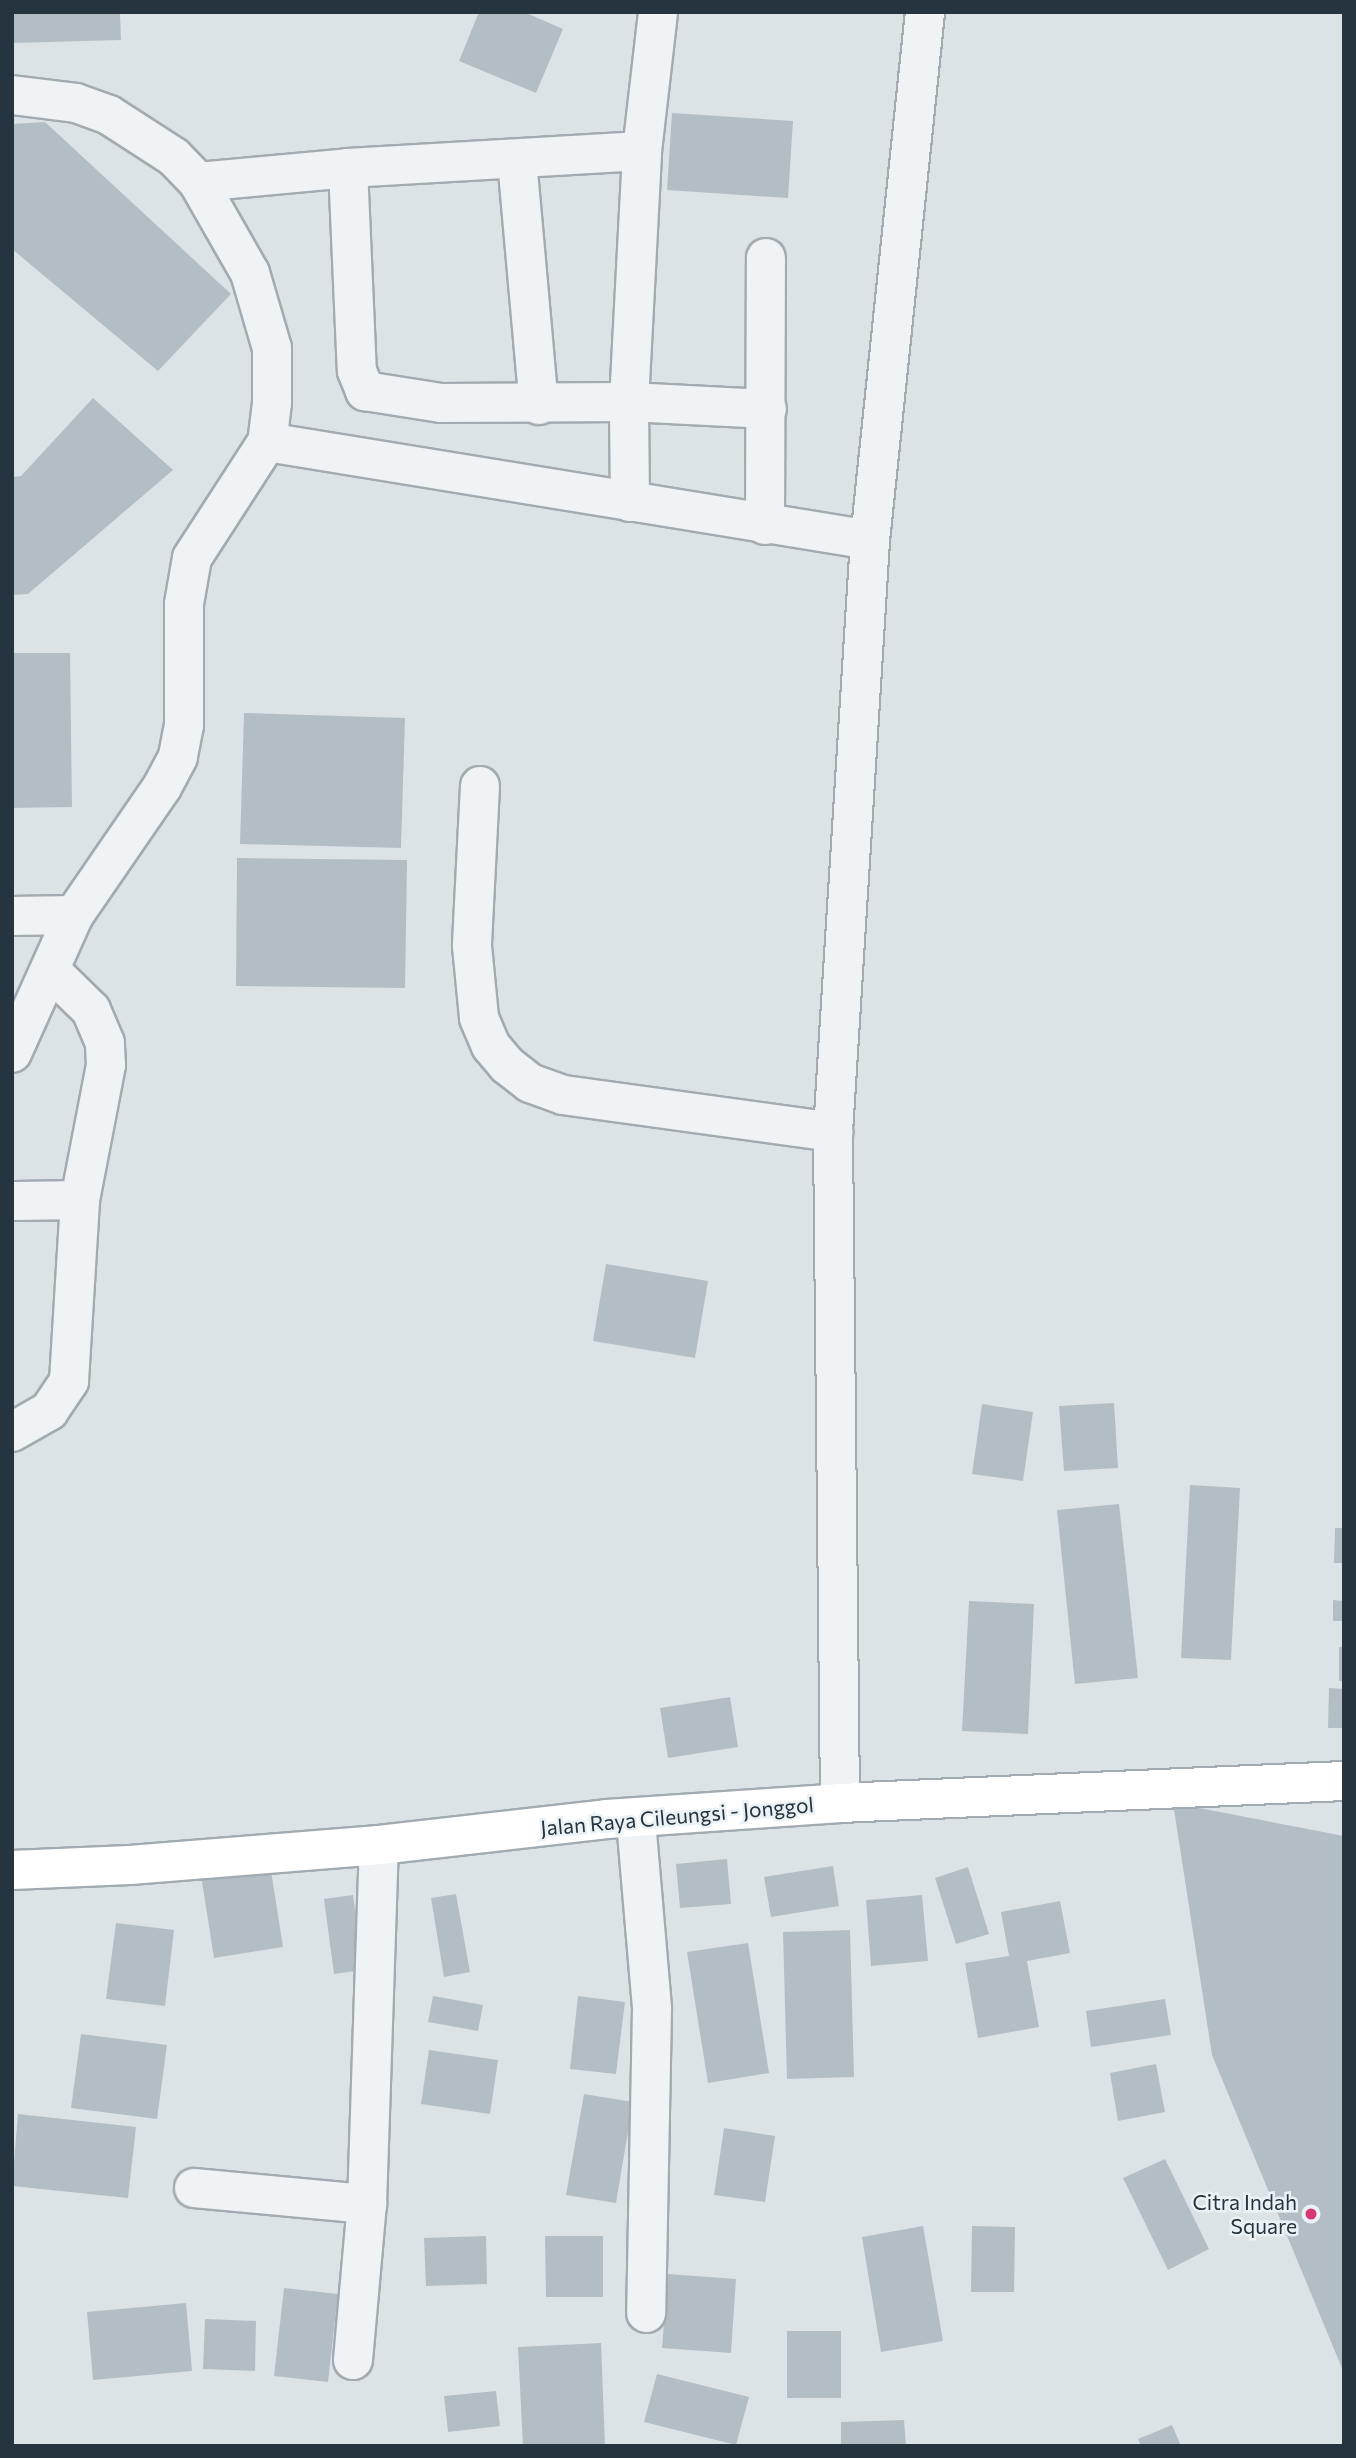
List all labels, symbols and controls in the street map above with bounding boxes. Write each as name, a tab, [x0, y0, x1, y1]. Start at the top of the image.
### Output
street label: Jalan Raya Cileungsi - Jonggol	[539, 1791, 815, 1841]
place label: Citra Indah Square	[1192, 2189, 1297, 2239]
marker: Citra Indah Square	[1303, 2206, 1319, 2222]

